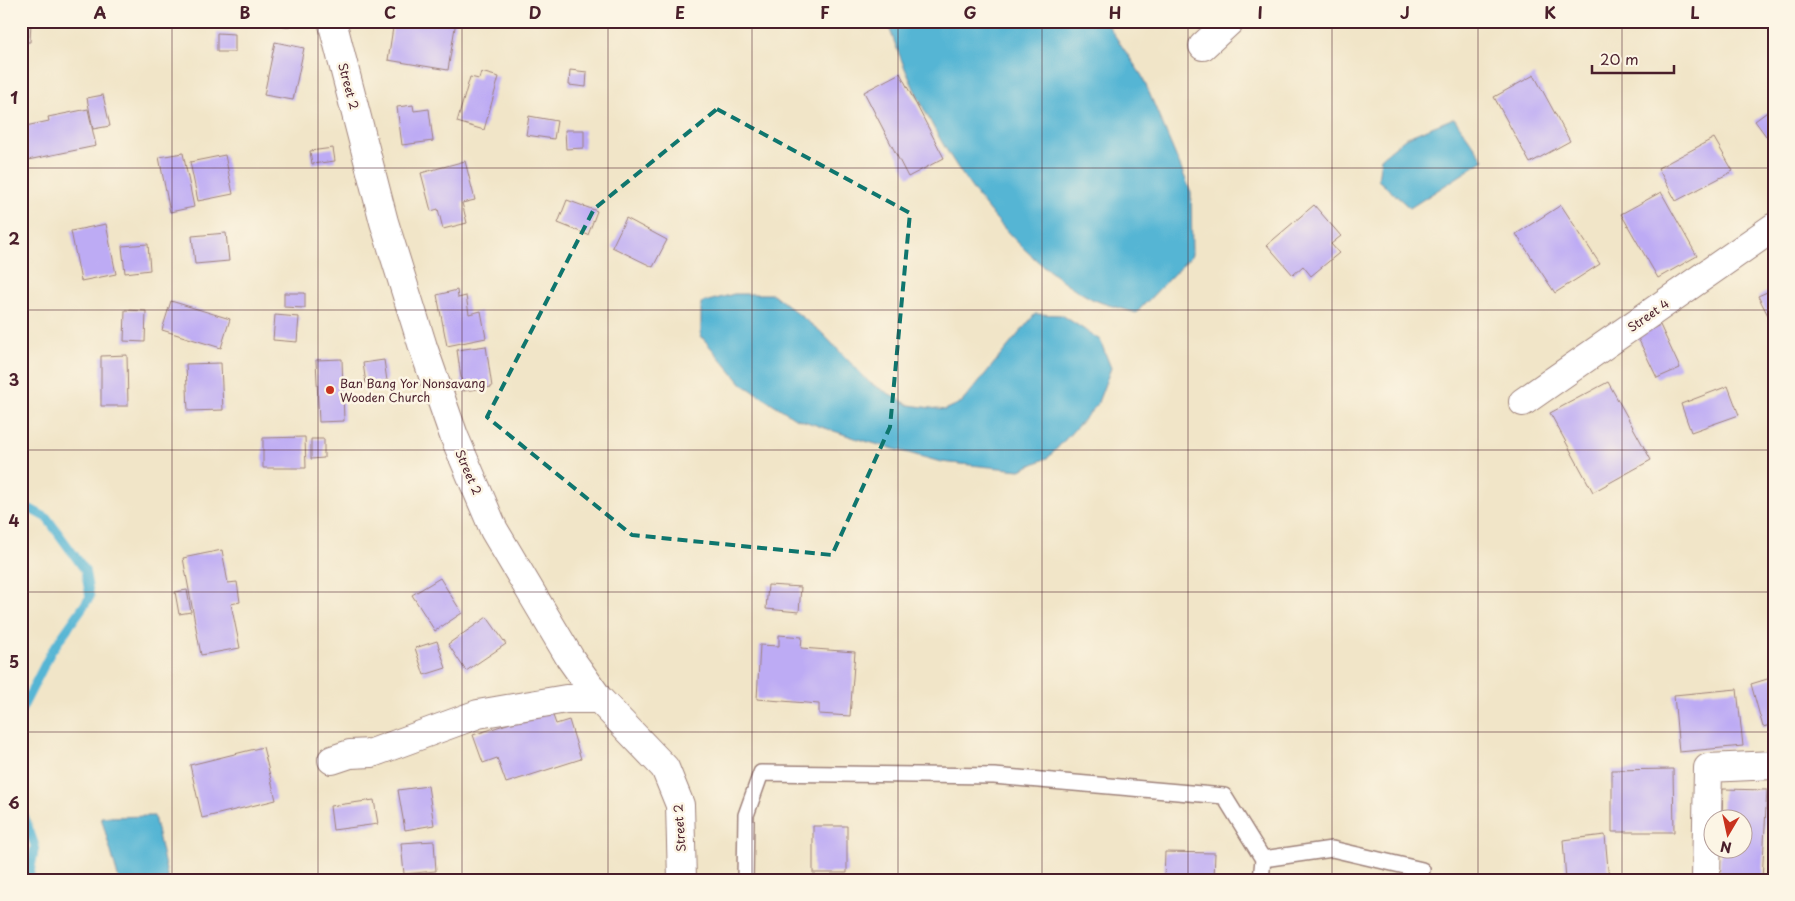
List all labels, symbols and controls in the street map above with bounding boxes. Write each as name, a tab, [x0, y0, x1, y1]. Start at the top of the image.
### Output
text: A	[94, 0, 107, 24]
text: B	[240, 0, 251, 24]
text: C	[384, 0, 396, 24]
text: D	[529, 0, 541, 24]
text: E	[675, 0, 685, 24]
text: F	[820, 0, 830, 24]
text: G	[963, 0, 977, 24]
text: H	[1109, 0, 1121, 24]
text: I	[1257, 0, 1263, 24]
text: J	[1400, 0, 1410, 24]
text: K	[1544, 0, 1556, 24]
text: L	[1690, 0, 1700, 24]
scale bar	[1592, 42, 1675, 74]
text: 20 m	[1600, 47, 1639, 70]
street label: Street 2	[334, 61, 364, 111]
text: 1	[10, 85, 18, 109]
text: 2	[8, 226, 20, 250]
street label: Street 4	[1624, 294, 1672, 336]
text: 3	[9, 367, 19, 391]
place label: Ban Bang Yor Nonsavang Wooden Church	[340, 374, 485, 406]
marker: Ban Bang Yor Nonsavang Wooden Church	[324, 384, 336, 396]
street label: Street 2	[451, 447, 487, 497]
text: 4	[9, 508, 20, 532]
text: 5	[9, 649, 19, 673]
text: 6	[8, 790, 20, 814]
street label: Street 2	[668, 804, 690, 852]
north arrow	[1702, 808, 1752, 858]
text: N	[1719, 836, 1733, 859]

